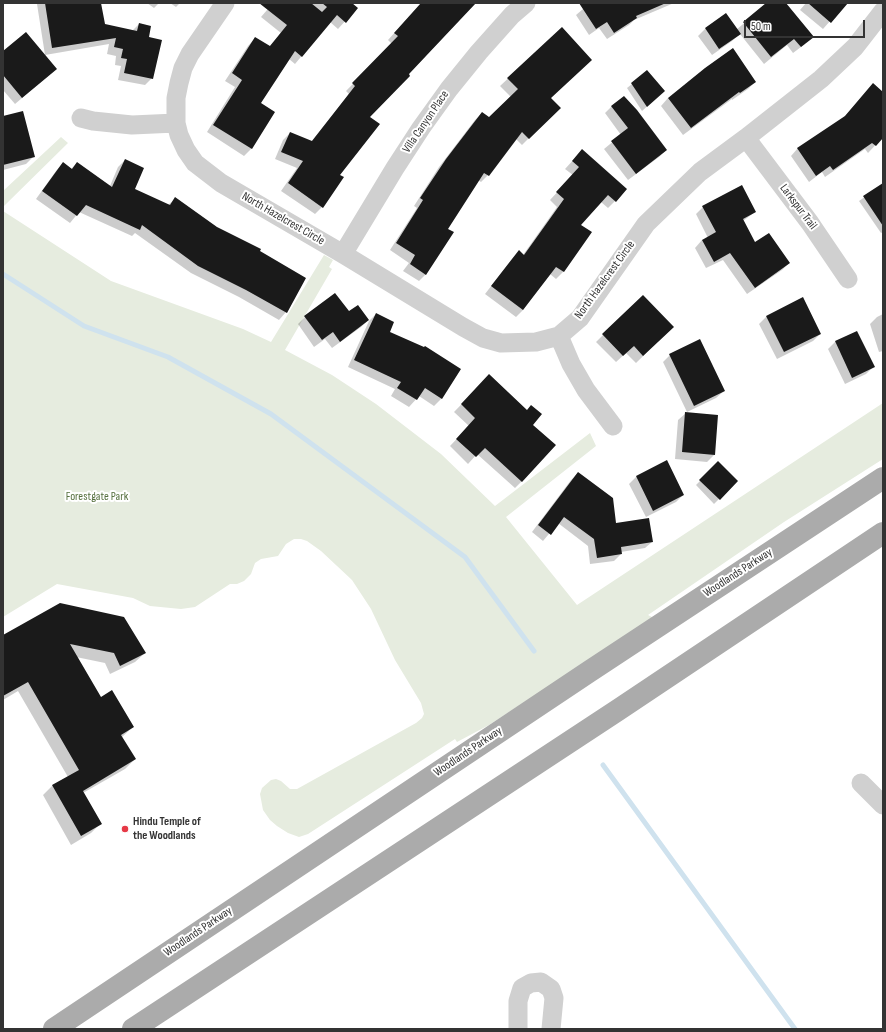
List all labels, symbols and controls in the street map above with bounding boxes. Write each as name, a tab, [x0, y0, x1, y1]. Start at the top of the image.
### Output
scale bar	[746, 12, 867, 38]
text: 50 m	[751, 19, 771, 34]
street label: Villa Canyon Place	[400, 88, 452, 156]
street label: Larkspur Trail	[776, 182, 820, 232]
street label: North Hazelcrest Circle	[239, 189, 327, 249]
street label: North Hazelcrest Circle	[572, 238, 638, 322]
park label: Forestgate Park	[66, 490, 128, 504]
street label: Woodlands Parkway	[701, 545, 775, 601]
street label: Woodlands Parkway	[431, 724, 505, 780]
place label: Hindu Temple of the Woodlands	[133, 815, 201, 843]
marker: Hindu Temple of the Woodlands	[120, 824, 130, 834]
street label: Woodlands Parkway	[161, 904, 235, 960]

